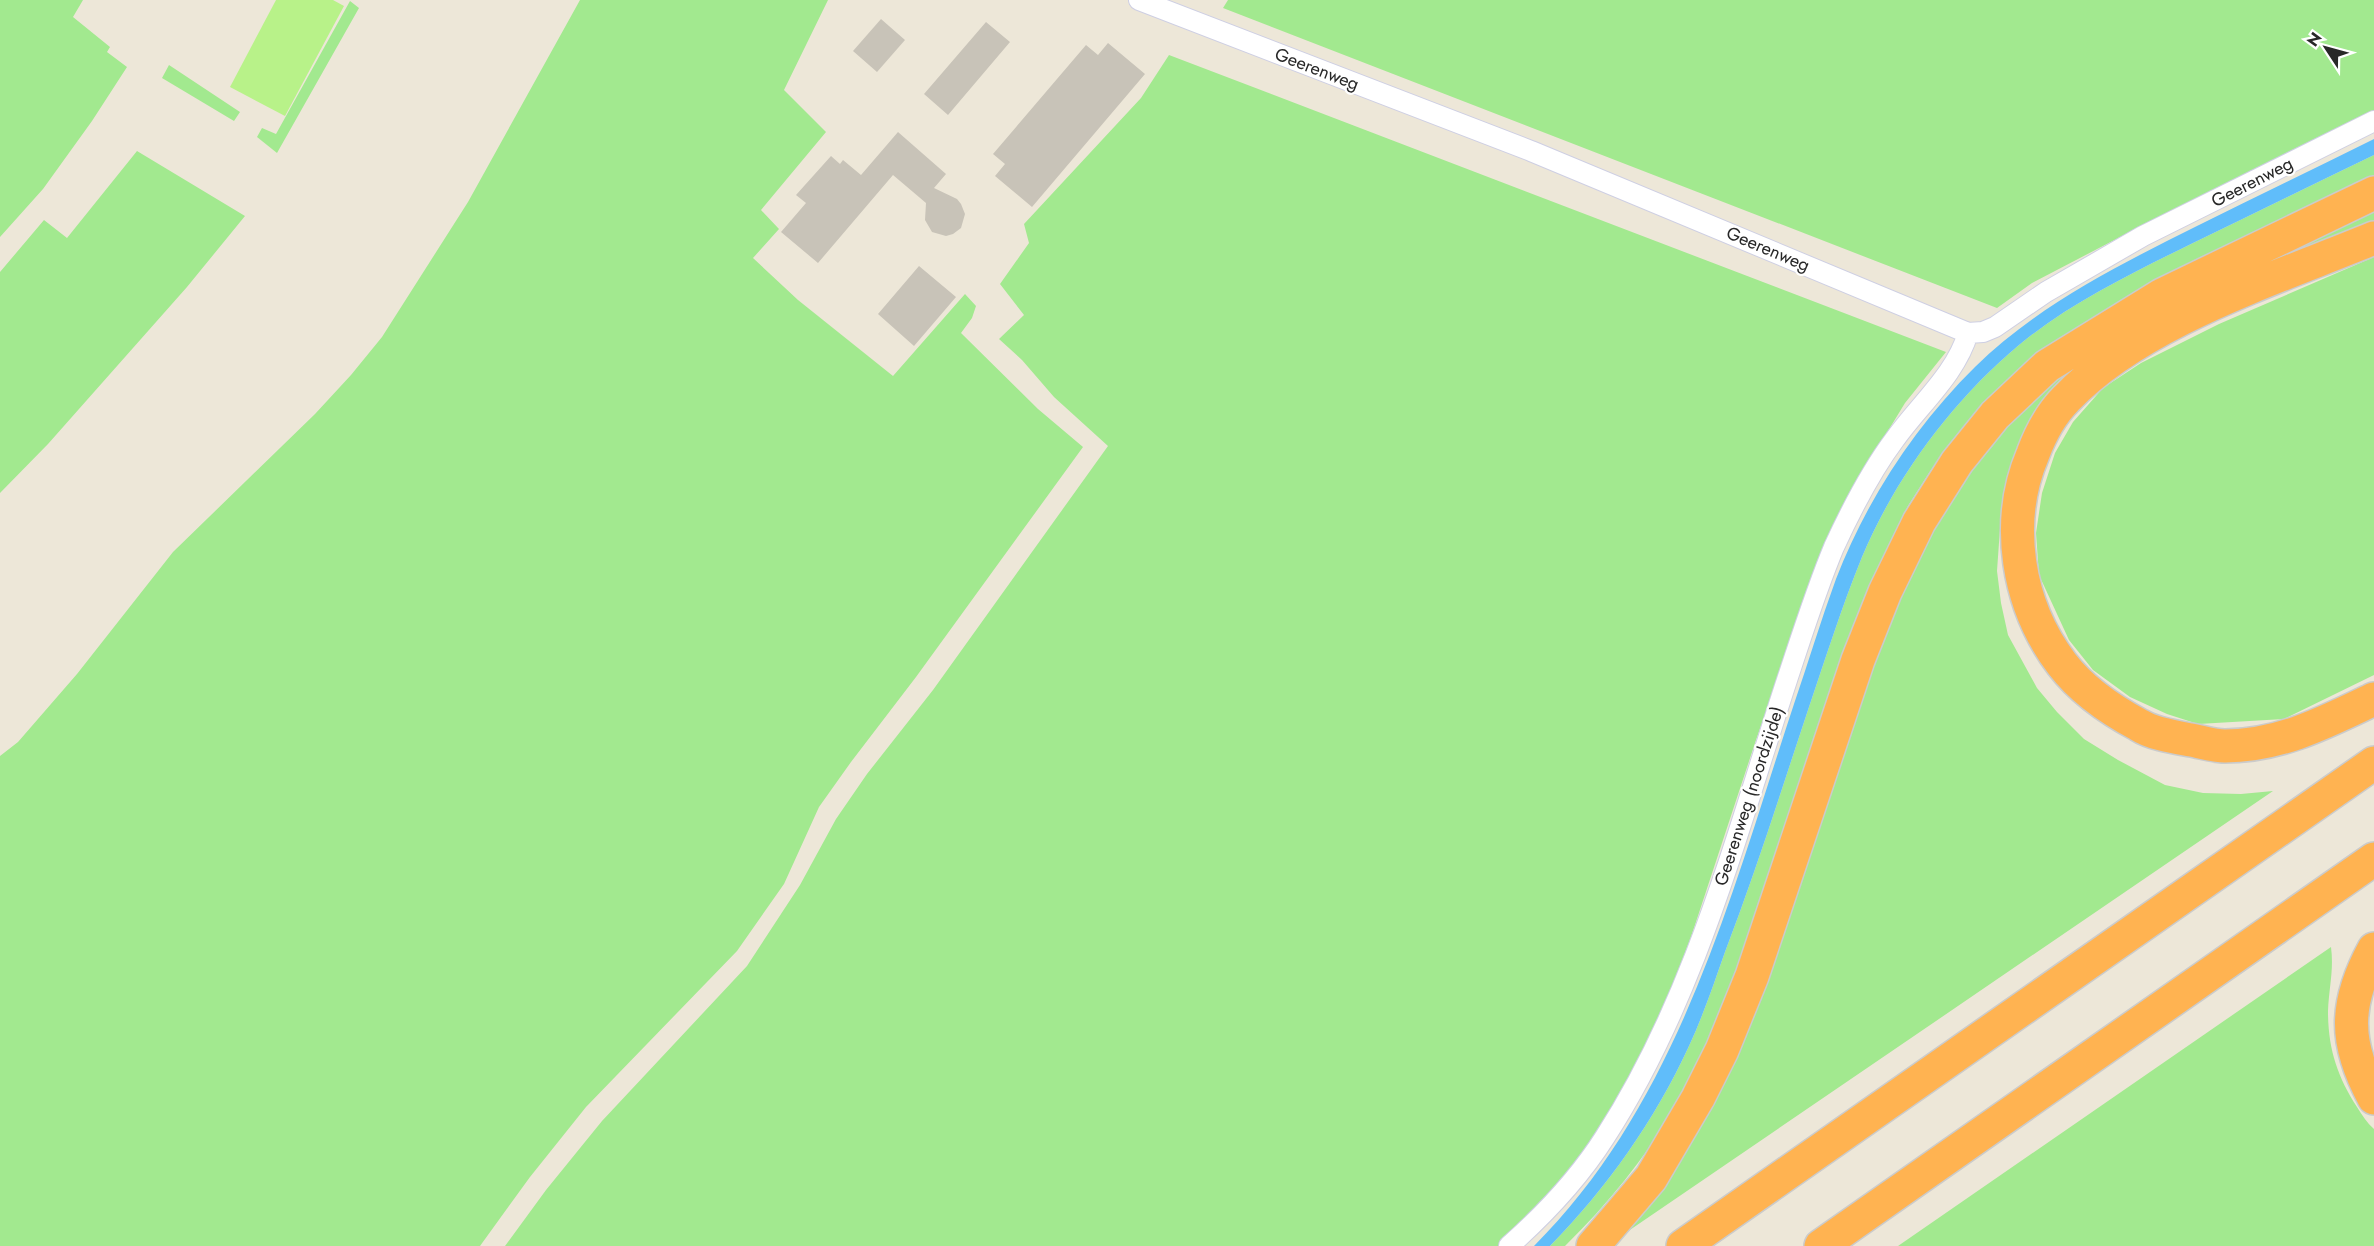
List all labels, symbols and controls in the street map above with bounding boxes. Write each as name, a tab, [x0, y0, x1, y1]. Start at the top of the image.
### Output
north arrow	[2296, 18, 2356, 78]
text: N	[2301, 28, 2327, 51]
street label: Geerenweg	[1271, 41, 1363, 97]
street label: Geerenweg	[2207, 150, 2297, 214]
street label: Geerenweg	[1722, 220, 1814, 278]
street label: Geerenweg (noordzijde)	[1708, 703, 1790, 889]

